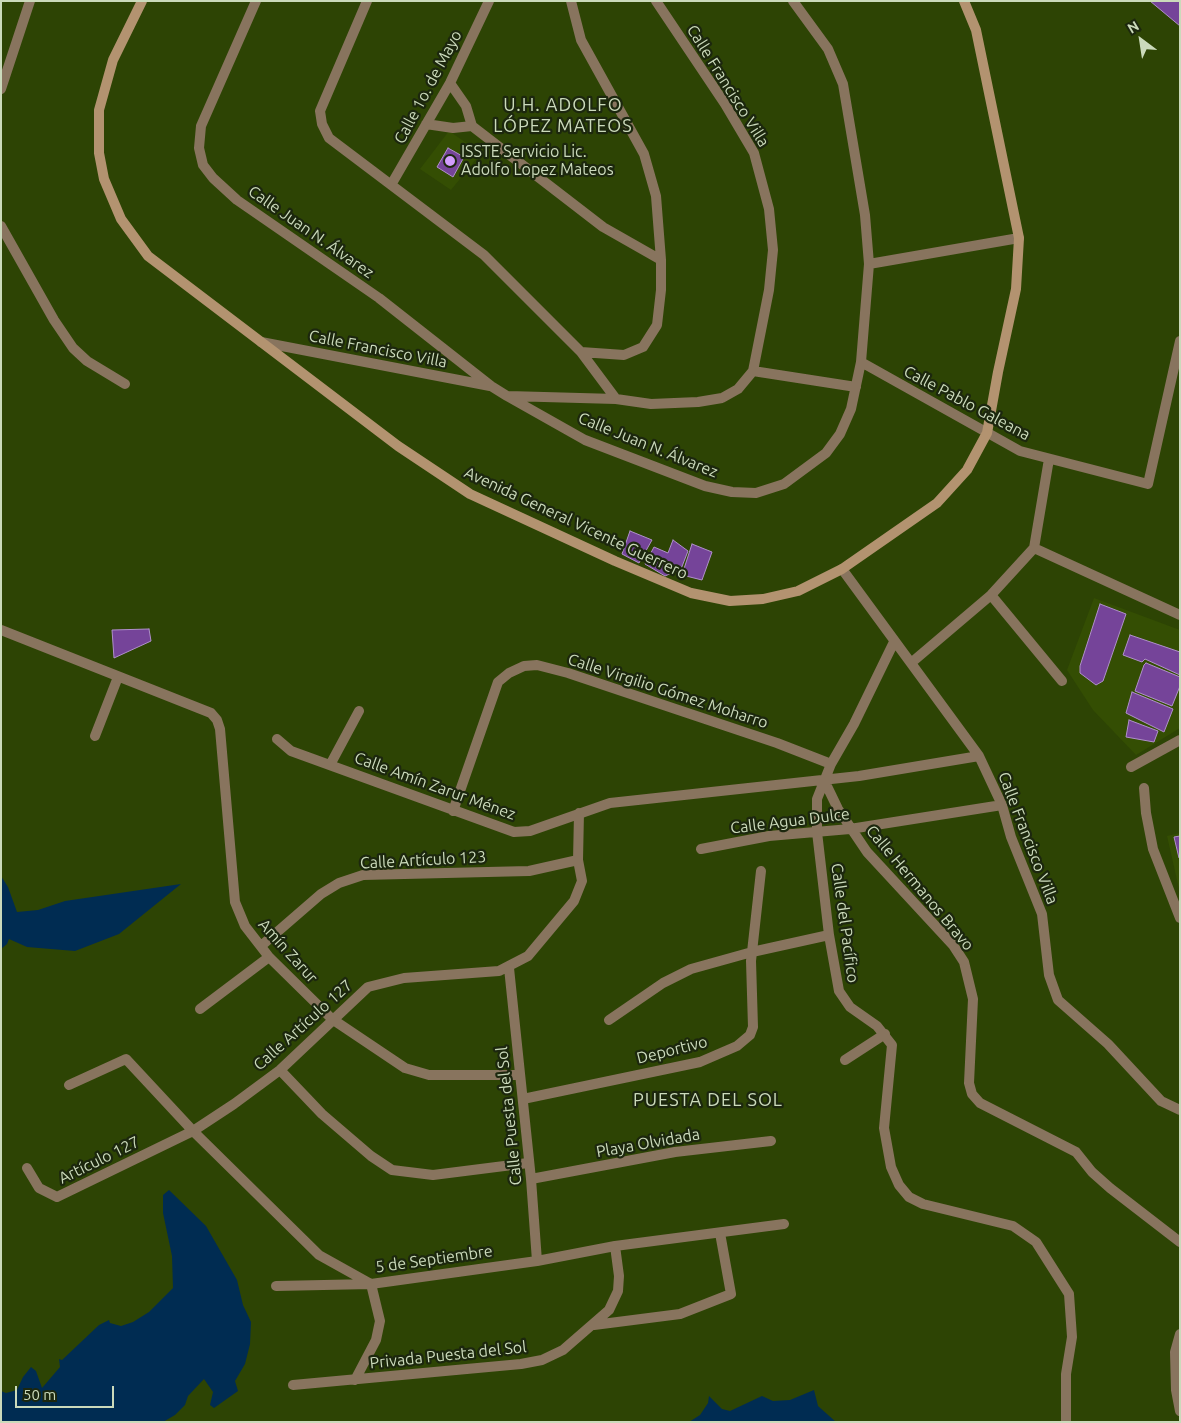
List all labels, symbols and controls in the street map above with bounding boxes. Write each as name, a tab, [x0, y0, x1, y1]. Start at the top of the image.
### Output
north arrow	[1116, 15, 1166, 65]
text: N	[1125, 18, 1142, 37]
street label: Calle Francisco Villa	[683, 21, 773, 151]
street label: Calle 1o. de Mayo	[390, 27, 466, 147]
district label: U.H. ADOLFO LÓPEZ MATEOS	[492, 94, 634, 136]
place label: ISSTE Servicio Lic. Adolfo Lopez Mateos	[461, 142, 614, 180]
marker: ISSTE Servicio Lic. Adolfo Lopez Mateos	[443, 154, 457, 168]
street label: Calle Juan N. Álvarez	[245, 181, 377, 283]
street label: Calle Francisco Villa	[307, 326, 449, 372]
street label: Calle Pablo Galeana	[900, 362, 1034, 444]
street label: Calle Juan N. Álvarez	[575, 408, 721, 482]
street label: Avenida General Vicente Guerrero	[461, 463, 691, 583]
street label: Calle Virgilio Gómez Moharro	[565, 650, 771, 732]
street label: Calle Amín Zarur Ménez	[352, 748, 518, 824]
street label: Calle Francisco Villa	[994, 769, 1062, 907]
street label: Calle Agua Dulce	[729, 804, 851, 838]
street label: Calle Hermanos Bravo	[862, 821, 978, 955]
street label: Calle Artículo 123	[359, 847, 487, 873]
street label: Calle del Pacífico	[827, 862, 863, 984]
street label: Amín Zarur	[254, 915, 322, 987]
street label: Calle Artículo 127	[250, 976, 356, 1074]
street label: Deportivo	[635, 1032, 709, 1068]
street label: Calle Puesta del Sol	[492, 1046, 526, 1186]
district label: PUESTA DEL SOL	[631, 1089, 785, 1111]
street label: Playa Olvidada	[595, 1124, 701, 1162]
street label: Artículo 127	[55, 1132, 143, 1188]
street label: 5 de Septiembre	[374, 1241, 494, 1277]
street label: Privada Puesta del Sol	[369, 1337, 527, 1373]
scale bar	[18, 1376, 116, 1408]
text: 50 m	[23, 1386, 56, 1403]

